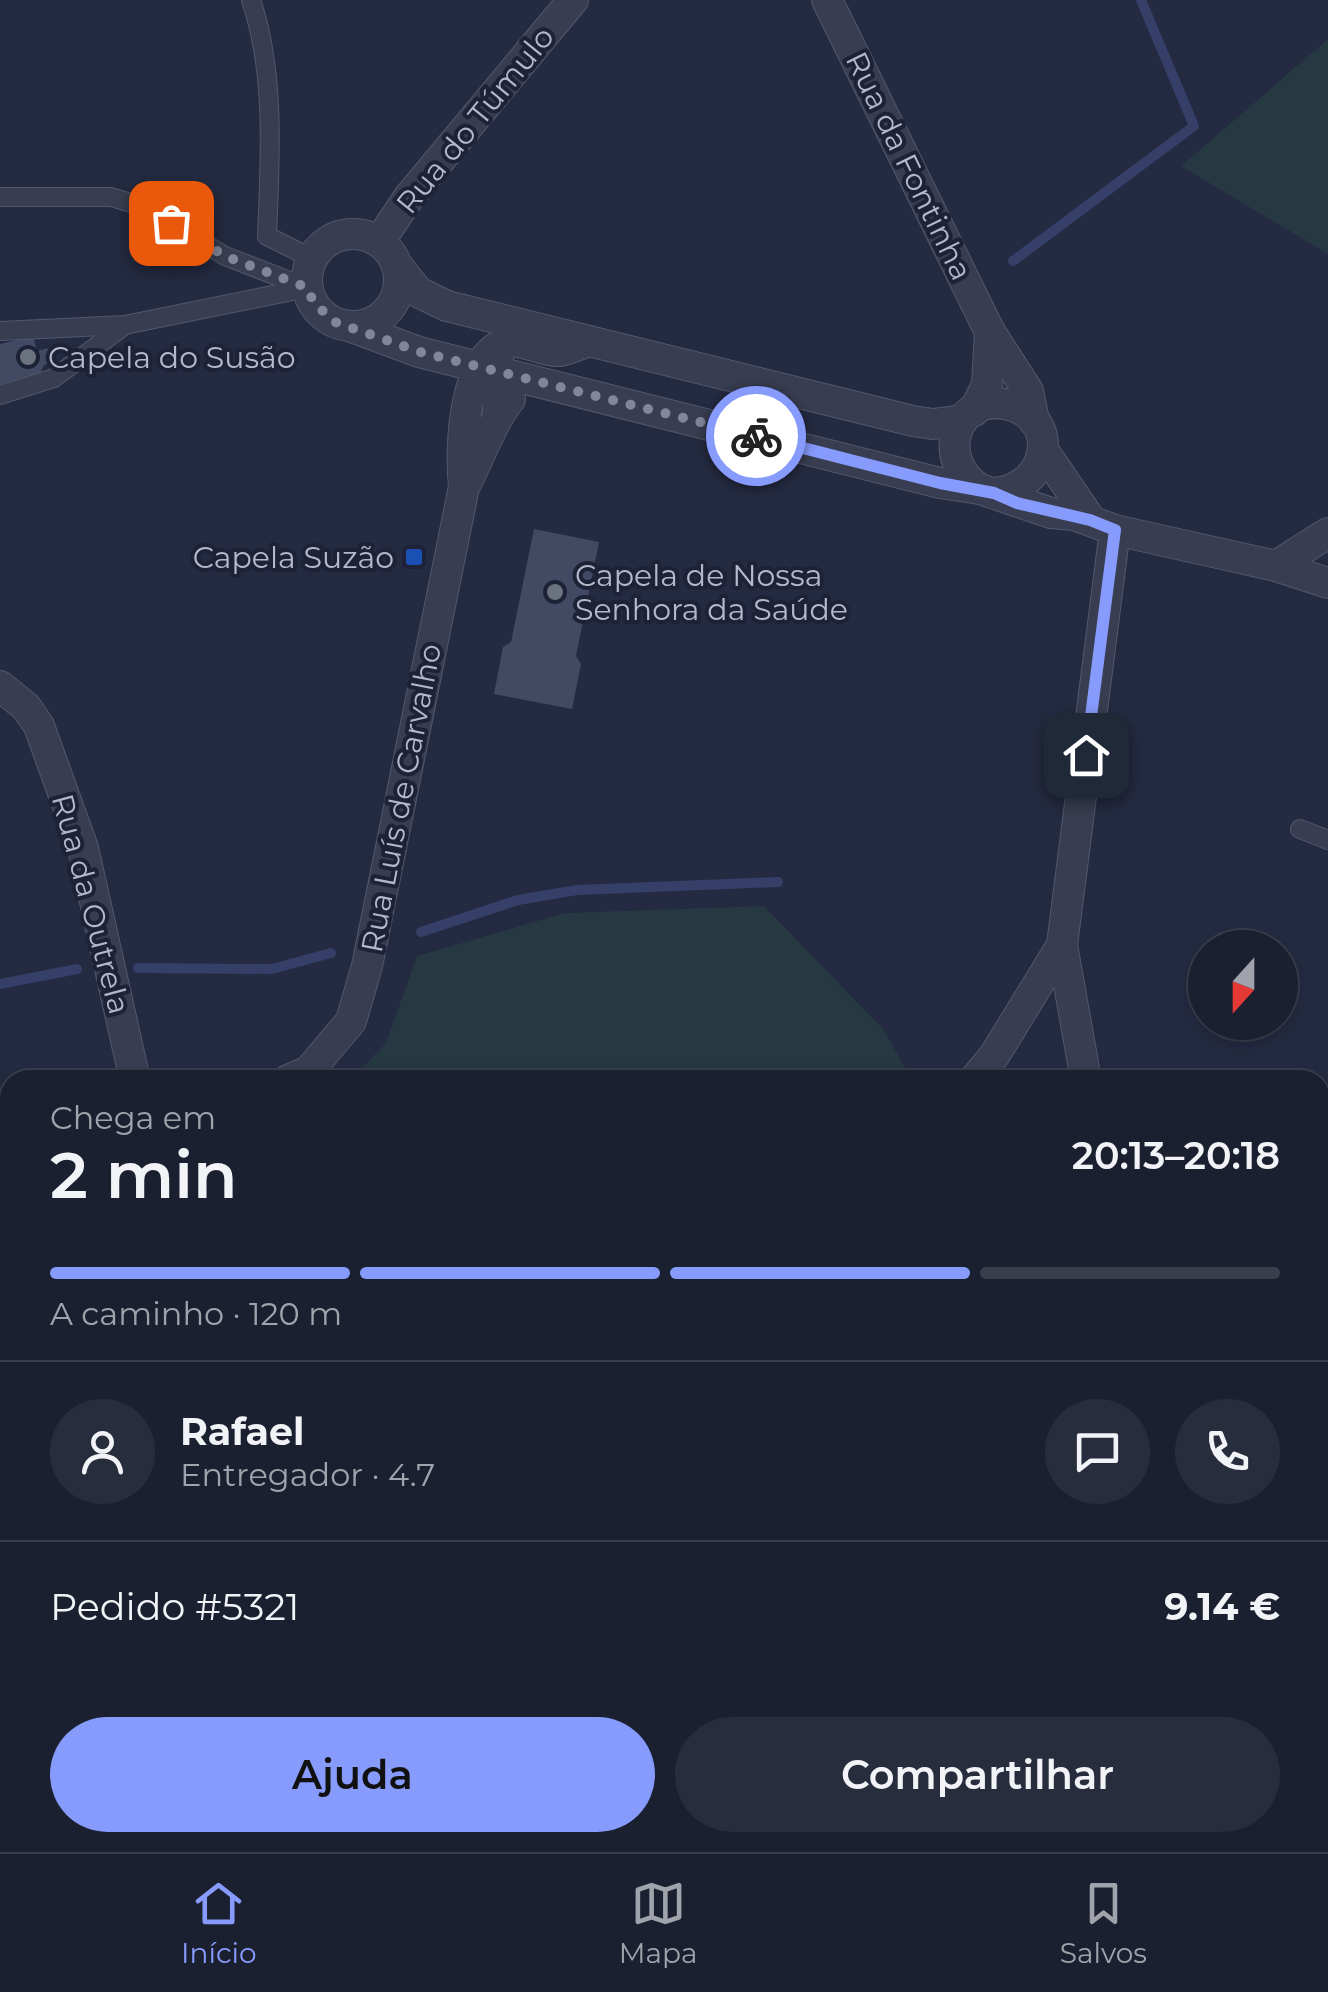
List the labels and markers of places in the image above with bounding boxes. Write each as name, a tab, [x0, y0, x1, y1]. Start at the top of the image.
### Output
pin	[129, 181, 214, 266]
place label: Capela do Susão	[48, 339, 296, 376]
marker: Capela do Susão	[17, 346, 39, 368]
place label: Capela Suzão	[193, 539, 394, 576]
marker: Capela Suzão	[403, 546, 425, 568]
place label: Capela de Nossa Senhora da Saúde	[575, 557, 848, 628]
marker: Capela de Nossa Senhora da Saúde	[544, 581, 566, 603]
pin	[1044, 713, 1129, 798]

